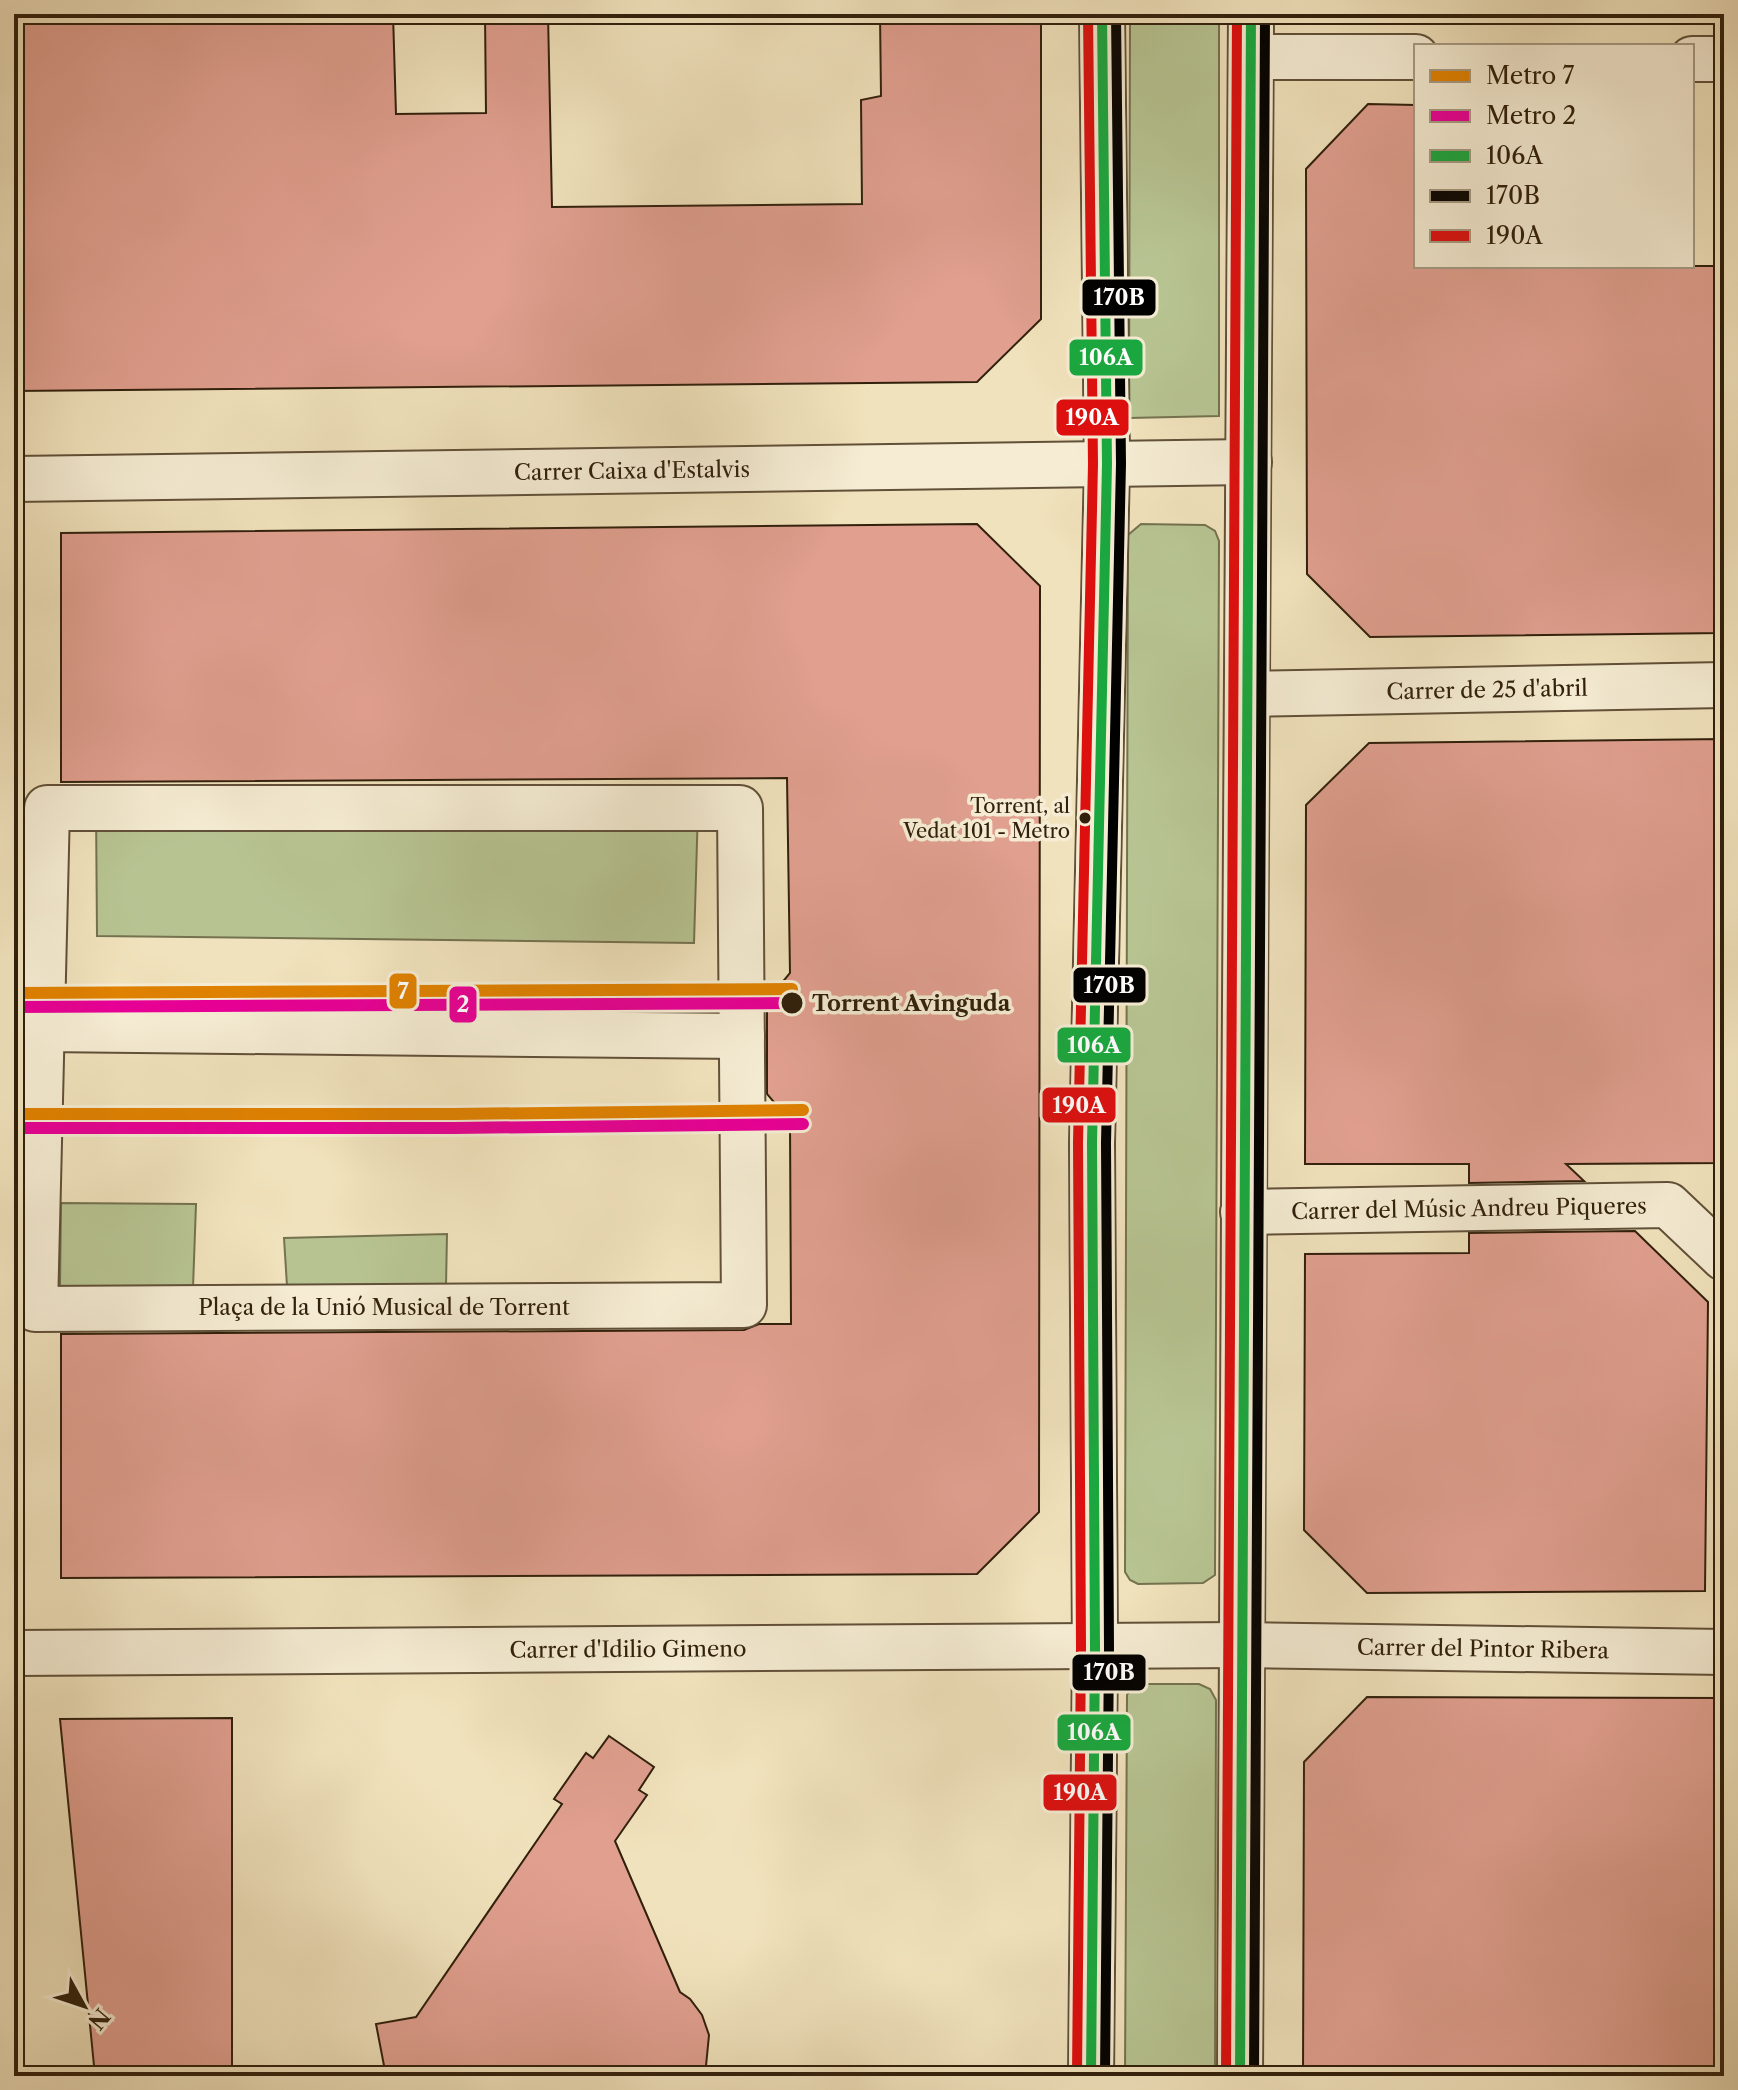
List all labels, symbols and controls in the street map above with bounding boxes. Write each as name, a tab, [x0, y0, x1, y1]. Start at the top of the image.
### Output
legend	[1414, 44, 1694, 268]
text: Metro 7	[1486, 61, 1575, 90]
text: Metro 2	[1486, 101, 1576, 130]
text: 106A	[1486, 141, 1544, 170]
text: 170B	[1486, 181, 1540, 210]
text: 190A	[1486, 221, 1544, 250]
line badge: 170B	[1081, 278, 1157, 317]
text: 170B	[1093, 284, 1145, 311]
line badge: 106A	[1068, 338, 1144, 377]
text: 106A	[1079, 344, 1134, 371]
line badge: 190A	[1055, 398, 1130, 437]
text: 190A	[1065, 404, 1120, 431]
street label: Carrer Caixa d'Estalvis	[514, 455, 750, 486]
street label: Carrer de 25 d'abril	[1386, 674, 1588, 705]
place label: Torrent, al Vedat 101 - Metro	[902, 794, 1070, 843]
marker: Torrent, al Vedat 101 - Metro	[1077, 810, 1093, 826]
line badge: 170B	[1072, 966, 1147, 1004]
line badge: 7	[388, 972, 418, 1010]
text: 170B	[1083, 972, 1135, 999]
text: 7	[397, 978, 409, 1005]
line badge: 2	[448, 985, 478, 1024]
marker: Torrent Avinguda	[779, 990, 805, 1016]
place label: Torrent Avinguda	[812, 990, 1011, 1017]
text: 2	[457, 991, 470, 1018]
line badge: 106A	[1056, 1026, 1132, 1064]
text: 106A	[1067, 1032, 1122, 1059]
line badge: 190A	[1041, 1086, 1117, 1124]
text: 190A	[1052, 1092, 1107, 1119]
street label: Carrer del Músic Andreu Piqueres	[1291, 1192, 1647, 1225]
street label: Plaça de la Unió Musical de Torrent	[198, 1294, 570, 1321]
street label: Carrer del Pintor Ribera	[1357, 1633, 1610, 1664]
street label: Carrer d'Idilio Gimeno	[509, 1635, 747, 1663]
line badge: 170B	[1071, 1653, 1147, 1692]
text: 170B	[1083, 1659, 1135, 1686]
line badge: 106A	[1056, 1713, 1132, 1752]
text: 106A	[1067, 1719, 1122, 1746]
line badge: 190A	[1042, 1773, 1118, 1812]
text: 190A	[1053, 1779, 1108, 1806]
north arrow	[44, 1966, 124, 2046]
text: N	[82, 2003, 115, 2035]

